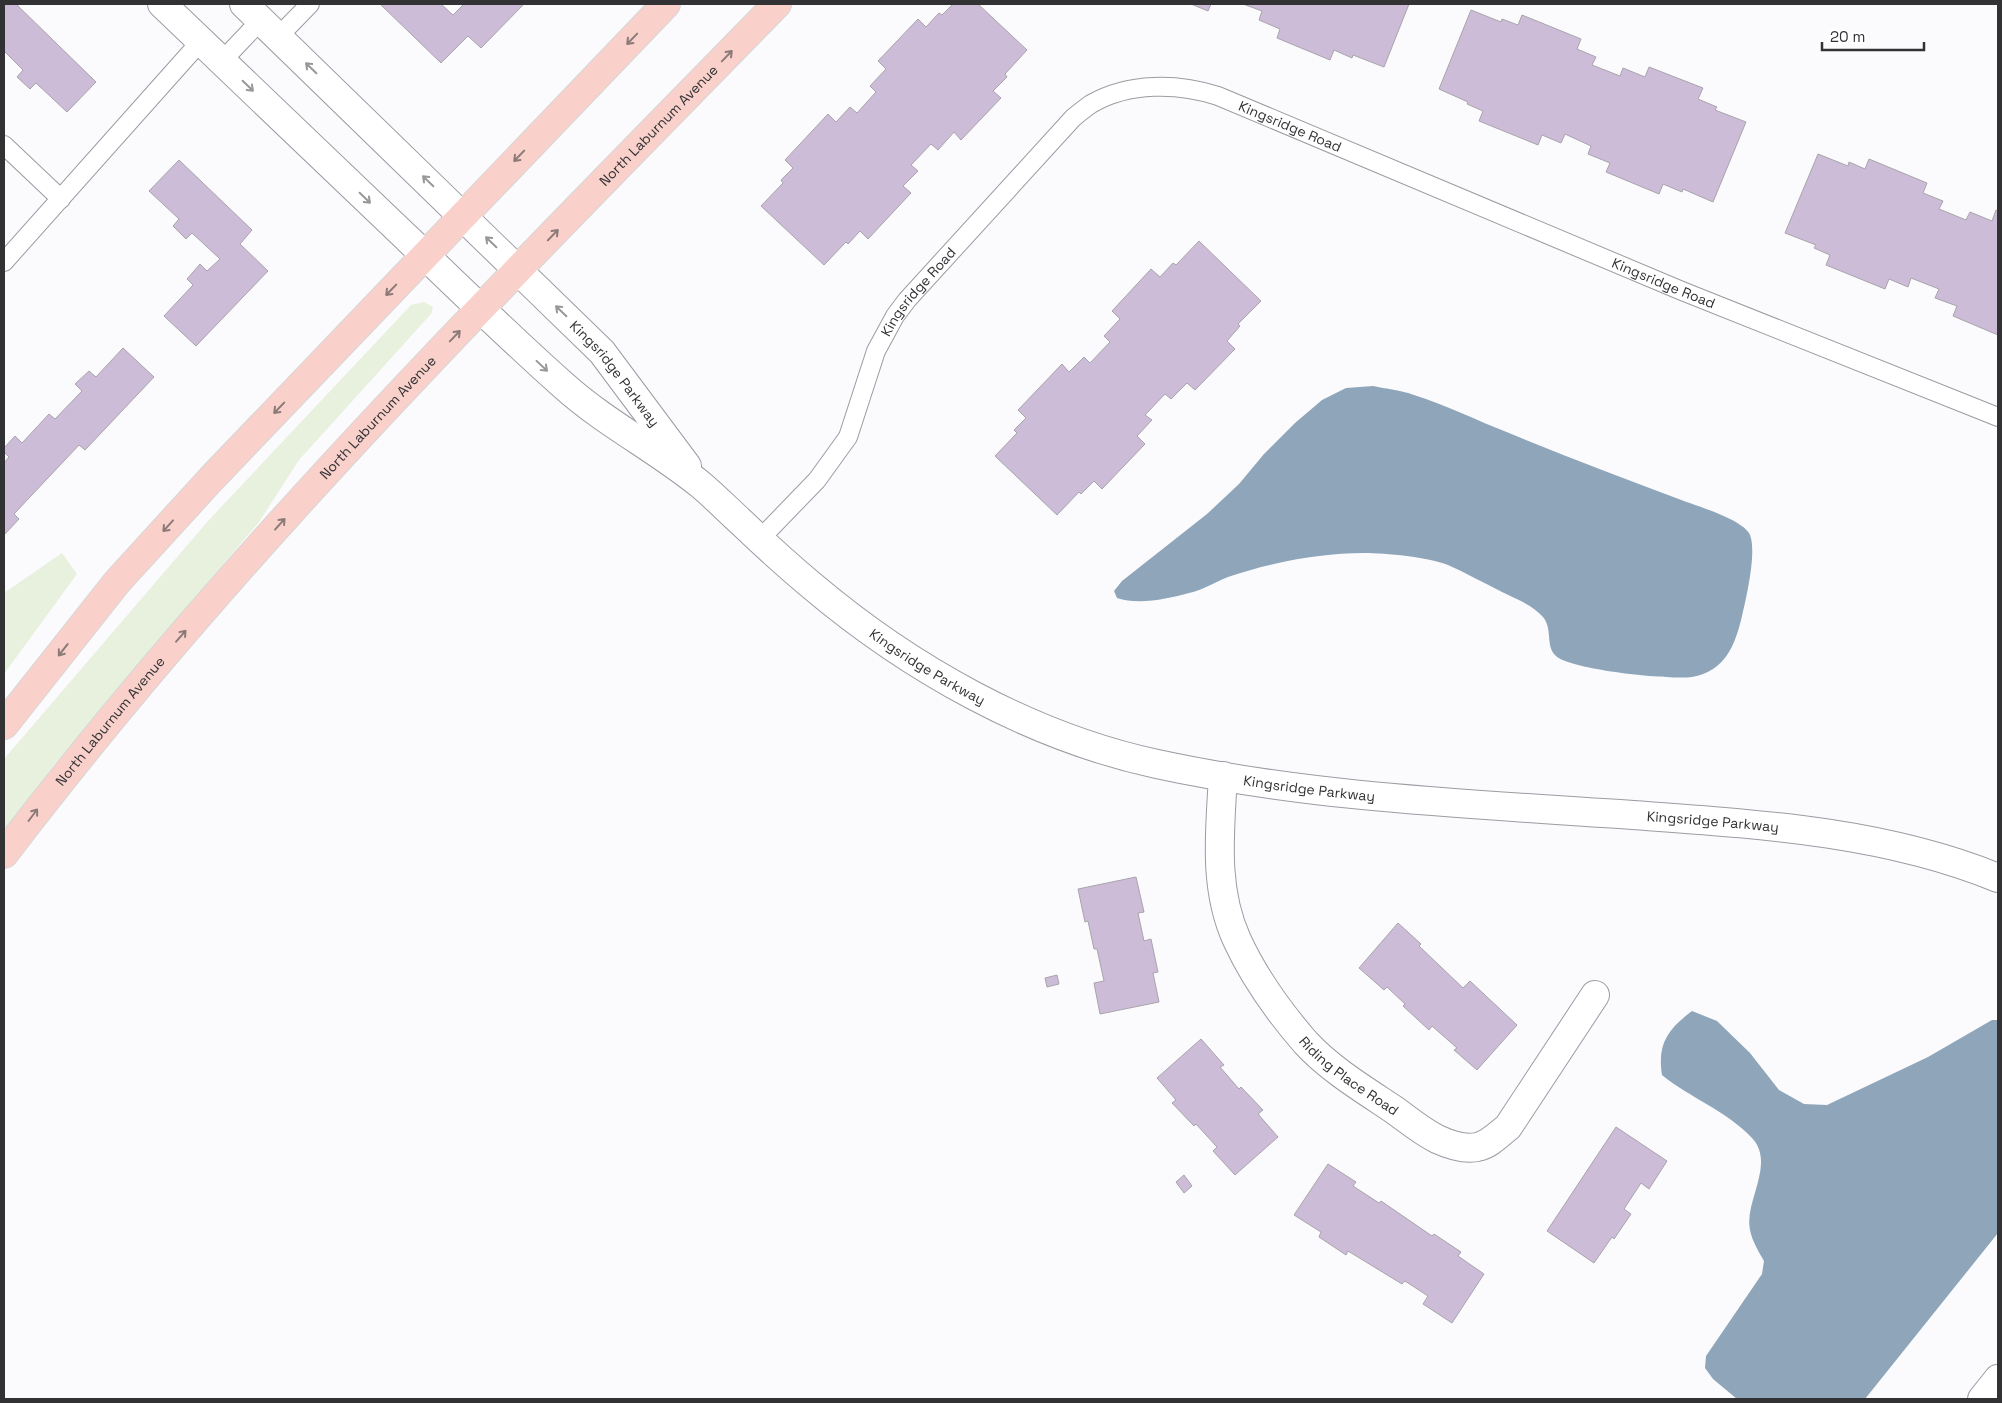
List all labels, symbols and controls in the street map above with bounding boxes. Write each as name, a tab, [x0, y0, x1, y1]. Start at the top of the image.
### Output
scale bar	[1822, 20, 1924, 52]
text: 20 m	[1830, 27, 1865, 46]
one-way arrow	[626, 33, 638, 45]
one-way arrow	[721, 49, 733, 62]
street label: North Laburnum Avenue	[595, 61, 722, 190]
one-way arrow	[304, 62, 317, 74]
one-way arrow	[242, 80, 255, 92]
street label: Kingsridge Road	[1236, 97, 1344, 156]
one-way arrow	[513, 150, 526, 162]
one-way arrow	[421, 175, 434, 187]
one-way arrow	[359, 192, 372, 204]
one-way arrow	[546, 229, 559, 241]
one-way arrow	[485, 237, 497, 249]
street label: Kingsridge Road	[877, 243, 960, 339]
street label: Kingsridge Road	[1609, 254, 1718, 312]
one-way arrow	[385, 284, 397, 296]
one-way arrow	[555, 305, 567, 317]
street label: Kingsridge Parkway	[566, 317, 664, 430]
one-way arrow	[449, 330, 461, 343]
street label: North Laburnum Avenue	[316, 352, 440, 483]
one-way arrow	[536, 360, 549, 372]
one-way arrow	[273, 401, 285, 414]
one-way arrow	[275, 517, 286, 530]
one-way arrow	[162, 520, 173, 533]
street label: Kingsridge Parkway	[866, 625, 988, 709]
one-way arrow	[175, 630, 186, 643]
one-way arrow	[57, 644, 68, 657]
street label: North Laburnum Avenue	[51, 653, 169, 790]
street label: Kingsridge Parkway	[1242, 771, 1376, 805]
street label: Kingsridge Parkway	[1646, 807, 1780, 836]
one-way arrow	[27, 809, 38, 822]
street label: Riding Place Road	[1295, 1033, 1402, 1119]

